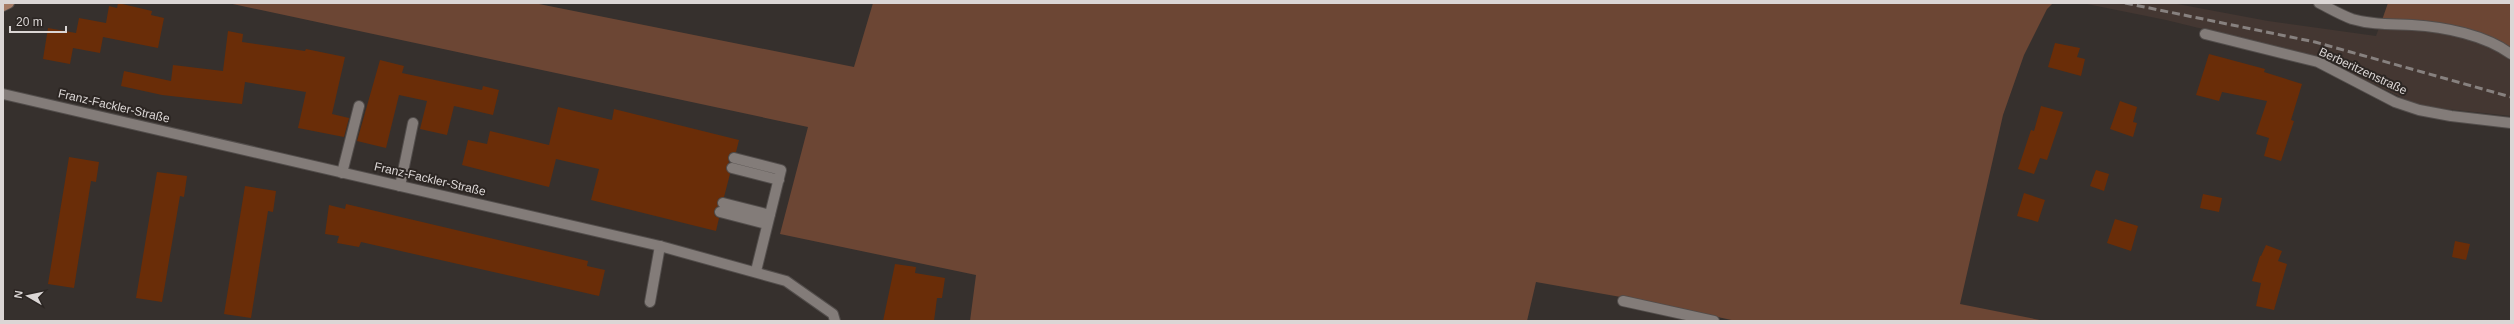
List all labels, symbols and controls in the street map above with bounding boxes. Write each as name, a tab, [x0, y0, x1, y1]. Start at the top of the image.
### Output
scale bar	[10, 8, 66, 34]
text: 20 m	[16, 15, 43, 29]
street label: Berberitzenstraße	[2317, 45, 2409, 98]
street label: Franz-Fackler-Straße	[57, 86, 171, 126]
street label: Franz-Fackler-Straße	[373, 159, 487, 199]
north arrow	[8, 276, 48, 316]
text: N	[12, 290, 25, 299]

